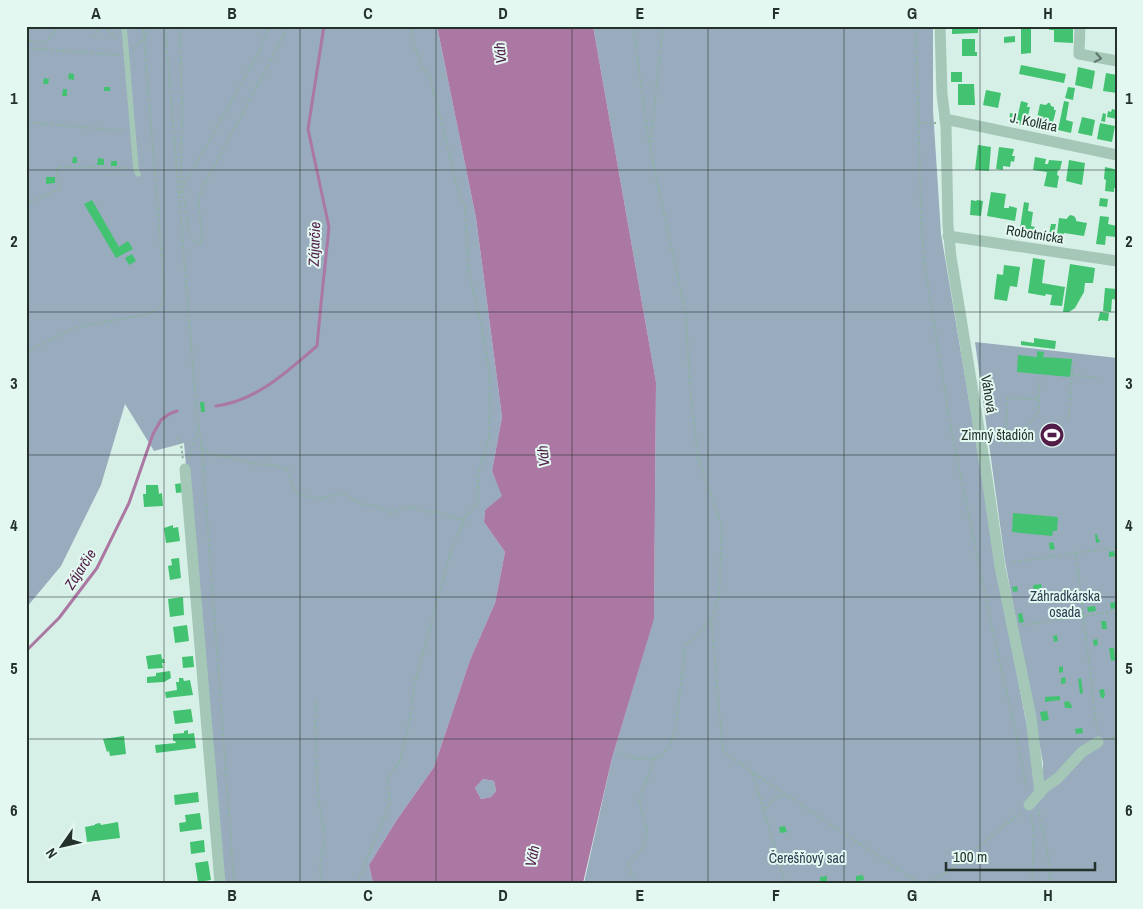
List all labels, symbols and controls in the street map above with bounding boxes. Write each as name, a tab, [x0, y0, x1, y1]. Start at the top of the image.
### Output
text: A	[91, 2, 101, 24]
text: B	[227, 2, 237, 24]
text: C	[363, 2, 373, 24]
text: D	[498, 2, 508, 24]
text: E	[636, 2, 645, 24]
text: F	[772, 2, 780, 24]
text: G	[907, 2, 917, 24]
text: H	[1043, 2, 1053, 24]
water label: Váh	[488, 41, 512, 65]
one-way arrow	[1093, 52, 1102, 62]
text: 1	[10, 87, 18, 109]
text: 1	[1125, 87, 1133, 109]
street label: J. Kollára	[1009, 108, 1060, 136]
water label: Zájarčie	[303, 221, 325, 268]
street label: Robotnícka	[1005, 221, 1066, 248]
text: 2	[10, 230, 18, 252]
text: 2	[1125, 230, 1133, 252]
text: 3	[10, 372, 18, 394]
text: 3	[1125, 372, 1133, 394]
street label: Váhová	[977, 374, 1001, 415]
sports icon: Zimný štadión	[1039, 422, 1065, 448]
place label: Zimný štadión	[961, 426, 1034, 444]
water label: Váh	[531, 444, 555, 468]
text: 4	[10, 514, 18, 536]
text: 4	[1125, 514, 1133, 536]
water label: Zájarčie	[59, 545, 101, 594]
park label: Záhradkárska osada	[1030, 587, 1101, 621]
text: 5	[10, 657, 18, 679]
text: 5	[1125, 657, 1133, 679]
text: 6	[10, 799, 18, 821]
text: 6	[1125, 799, 1133, 821]
north arrow	[38, 822, 88, 872]
scale bar	[946, 839, 1094, 871]
water label: Váh	[520, 843, 544, 868]
text: N	[41, 845, 61, 862]
text: 100 m	[953, 846, 987, 867]
park label: Čerešňový sad	[769, 849, 845, 867]
text: A	[91, 884, 101, 906]
text: B	[227, 884, 237, 906]
text: C	[363, 884, 373, 906]
text: D	[498, 884, 508, 906]
text: E	[636, 884, 645, 906]
text: F	[772, 884, 780, 906]
text: G	[907, 884, 917, 906]
text: H	[1043, 884, 1053, 906]

